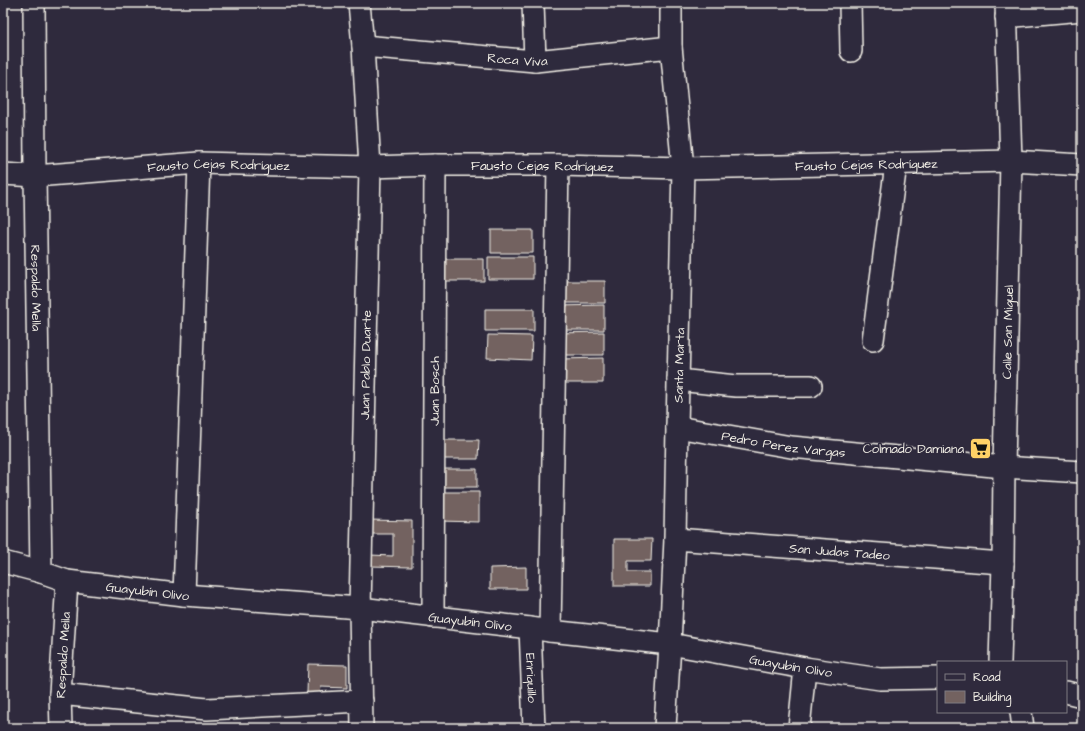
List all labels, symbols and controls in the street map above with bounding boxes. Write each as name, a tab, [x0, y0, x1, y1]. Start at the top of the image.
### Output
street label: Roca Viva	[487, 49, 549, 71]
street label: Fausto Cejas Rodríguez	[147, 155, 291, 177]
street label: Fausto Cejas Rodríguez	[795, 155, 938, 176]
street label: Fausto Cejas Rodríguez	[471, 157, 614, 177]
street label: Respaldo Mella	[26, 245, 45, 332]
street label: Calle San Miguel	[998, 285, 1019, 379]
street label: Juan Pablo Duarte	[356, 310, 376, 420]
street label: Santa Marta	[670, 327, 689, 403]
street label: Juan Bosch	[426, 356, 444, 426]
street label: Pedro Perez Vargas	[720, 427, 847, 462]
supermarket icon: Colmado Damiana	[967, 435, 993, 461]
place label: Colmado Damiana	[863, 440, 964, 458]
street label: San Judas Tadeo	[788, 539, 891, 565]
street label: Guayubín Olivo	[105, 578, 191, 605]
street label: Guayubín Olivo	[427, 608, 513, 636]
street label: Respaldo Mella	[52, 611, 75, 699]
street label: Guayubín Olivo	[748, 650, 834, 682]
street label: Enriquillo	[521, 653, 541, 704]
legend	[937, 661, 1067, 713]
text: Road	[973, 669, 1001, 686]
text: Building	[973, 689, 1011, 707]

